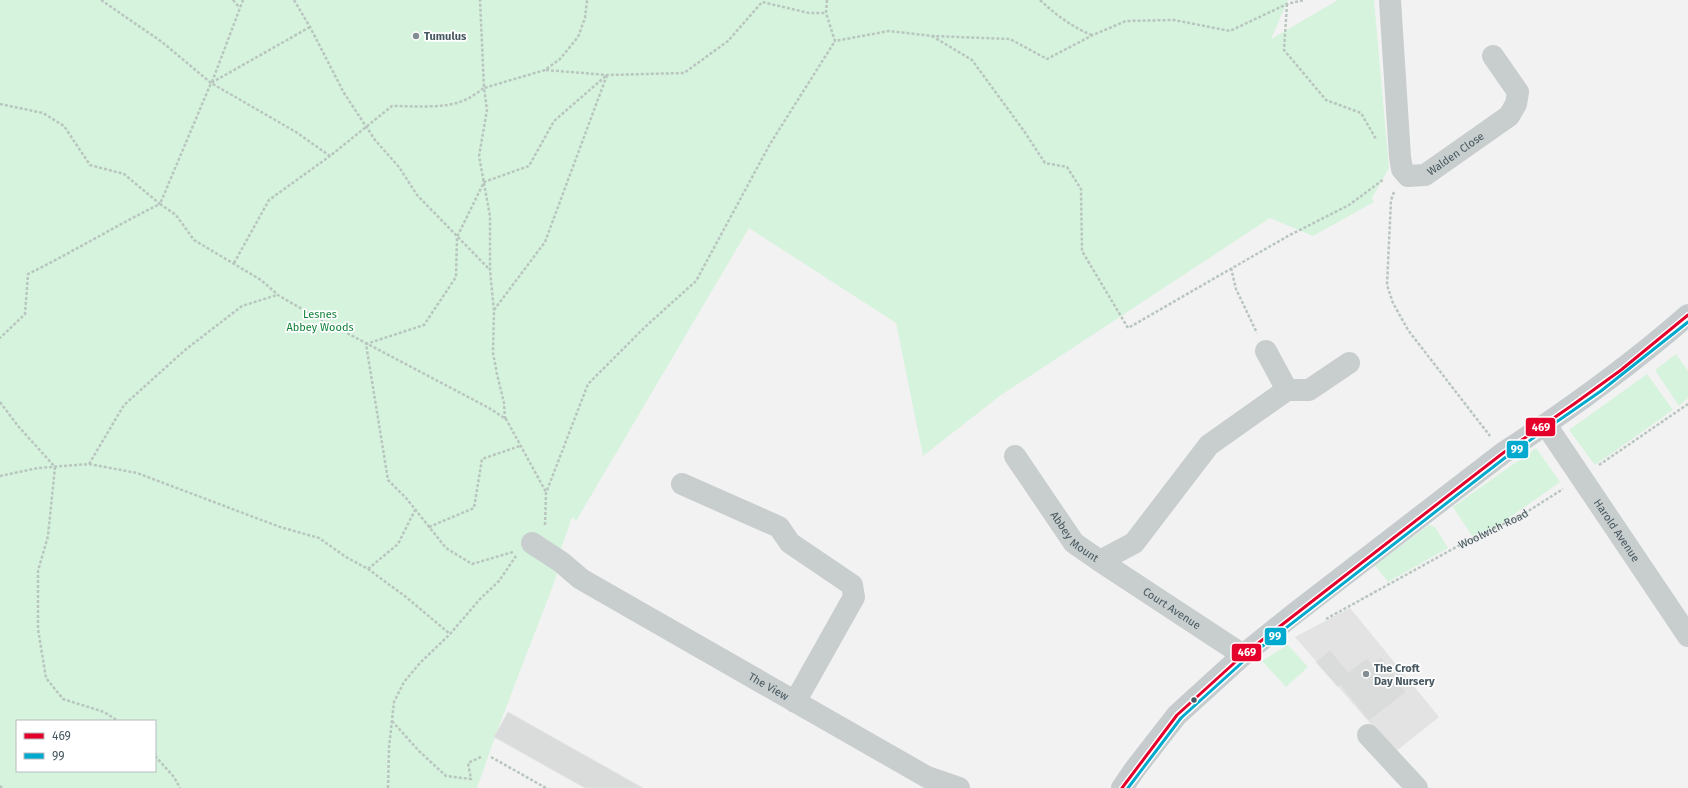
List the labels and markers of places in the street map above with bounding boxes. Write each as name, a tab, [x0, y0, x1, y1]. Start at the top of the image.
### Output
place label: Tumulus	[424, 30, 467, 43]
marker: Tumulus	[411, 31, 421, 41]
place label: The Croft Day Nursery	[1374, 662, 1435, 688]
marker: The Croft Day Nursery	[1361, 669, 1371, 679]
unlabelled marker	[1189, 695, 1199, 705]

